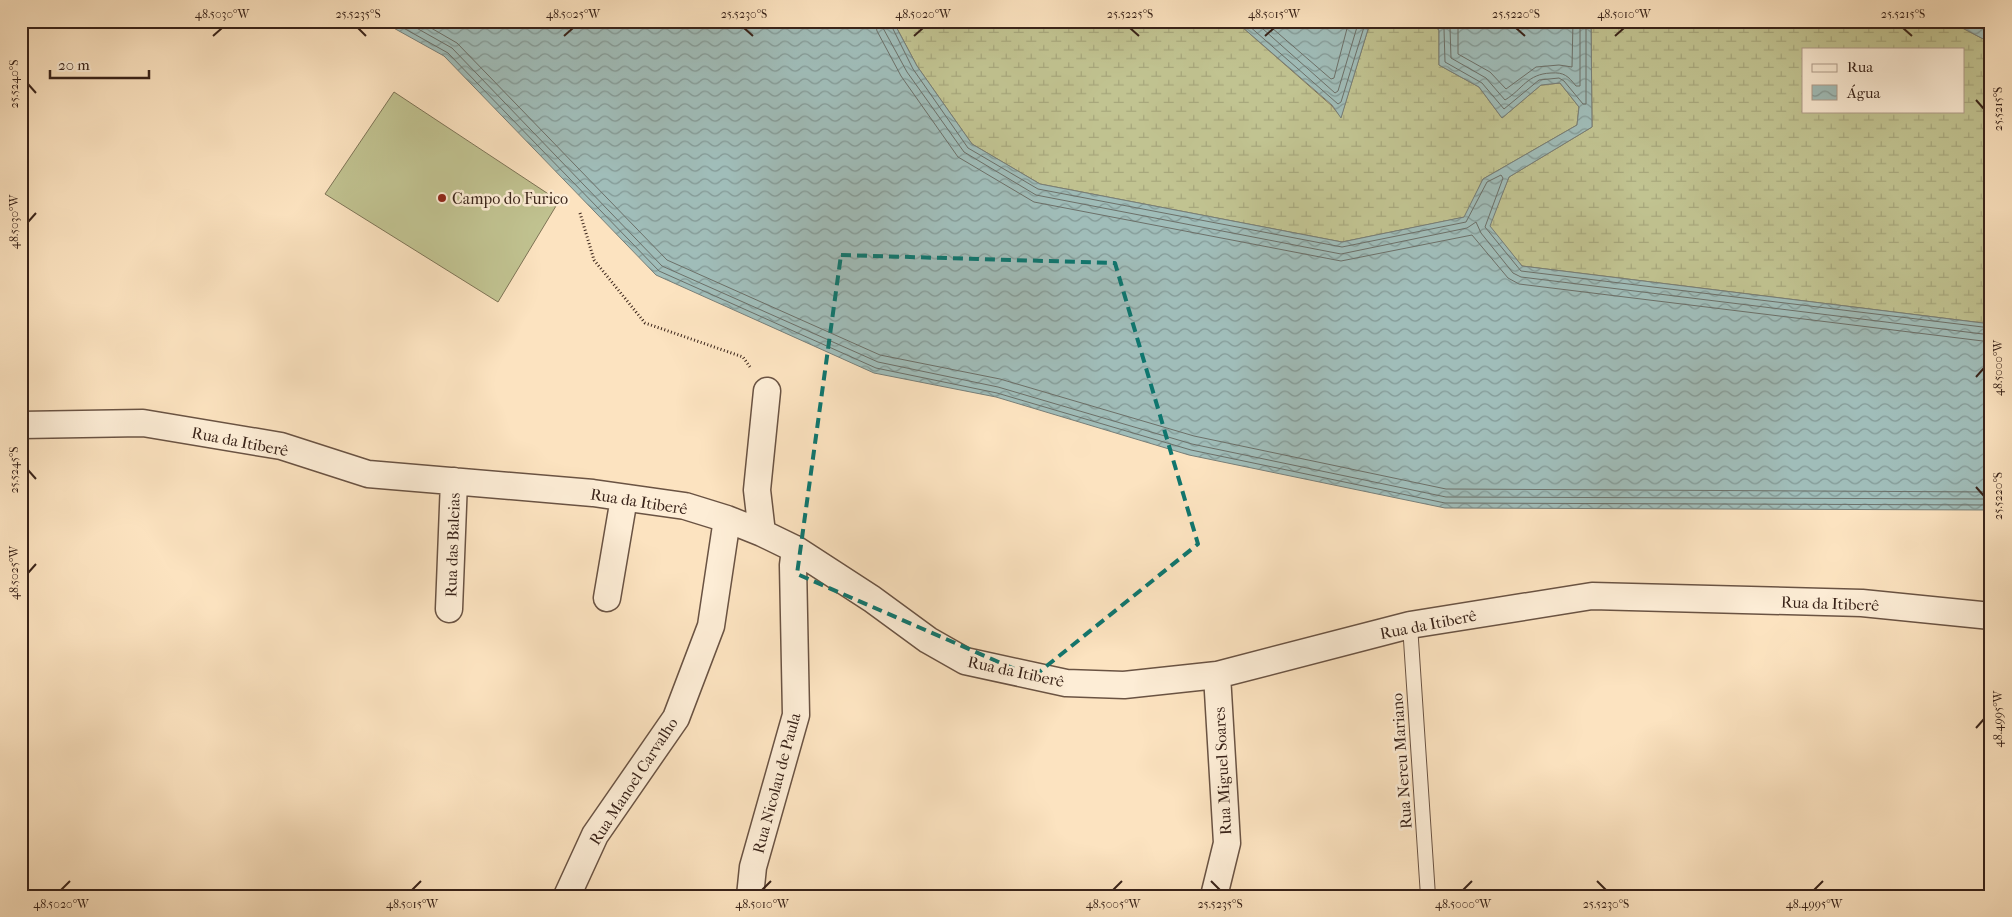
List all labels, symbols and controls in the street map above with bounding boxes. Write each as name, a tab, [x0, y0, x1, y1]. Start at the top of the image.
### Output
text: 48.5030°W	[195, 7, 250, 21]
text: 25.5235°S	[335, 7, 381, 21]
text: 48.5025°W	[546, 7, 601, 21]
text: 25.5230°S	[721, 7, 767, 21]
text: 48.5020°W	[895, 7, 952, 21]
text: 25.5225°S	[1107, 7, 1153, 21]
text: 48.5015°W	[1248, 7, 1301, 21]
text: 25.5220°S	[1492, 7, 1540, 21]
text: 48.5010°W	[1597, 7, 1652, 21]
text: 25.5215°S	[1881, 7, 1925, 21]
scale bar	[50, 48, 149, 80]
legend	[1802, 48, 1964, 112]
text: 20 m	[58, 56, 90, 74]
text: Rua	[1847, 58, 1874, 76]
text: 25.5240°S	[7, 60, 21, 108]
text: Água	[1846, 84, 1881, 102]
text: 25.5215°S	[1991, 87, 2005, 131]
place label: Campo do Furico	[452, 189, 568, 208]
marker: Campo do Furico	[436, 192, 448, 204]
text: 48.5030°W	[7, 194, 21, 249]
text: 48.5000°W	[1991, 339, 2005, 396]
street label: Rua da Itiberê	[190, 423, 290, 460]
text: 25.5245°S	[7, 446, 21, 494]
text: 25.5220°S	[1991, 472, 2005, 520]
street label: Rua da Itiberê	[589, 484, 689, 519]
street label: Rua das Baleias	[441, 492, 464, 598]
text: 48.5025°W	[7, 545, 21, 600]
street label: Rua da Itiberê	[1781, 592, 1879, 615]
street label: Rua da Itiberê	[1378, 606, 1478, 643]
street label: Rua da Itiberê	[966, 652, 1066, 691]
text: 48.4995°W	[1991, 689, 2005, 747]
street label: Rua Nereu Mariano	[1387, 692, 1416, 830]
street label: Rua Miguel Soares	[1210, 706, 1235, 836]
street label: Rua Nicolau de Paula	[749, 710, 805, 856]
street label: Rua Manoel Carvalho	[585, 714, 682, 849]
text: 48.5020°W	[33, 897, 90, 911]
text: 48.5015°W	[386, 897, 439, 911]
text: 48.5010°W	[735, 897, 790, 911]
text: 48.5005°W	[1086, 897, 1142, 911]
text: 25.5235°S	[1197, 897, 1243, 911]
text: 48.5000°W	[1435, 897, 1492, 911]
text: 25.5230°S	[1583, 897, 1629, 911]
text: 48.4995°W	[1786, 897, 1844, 911]

